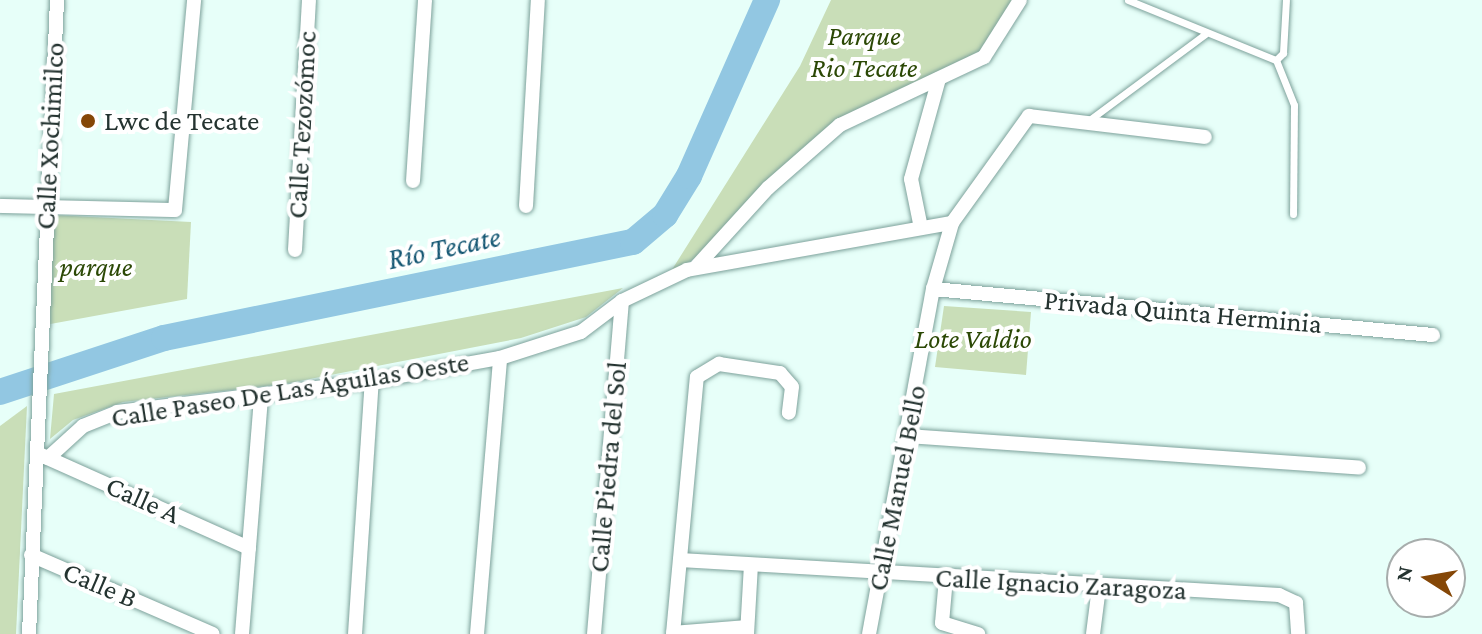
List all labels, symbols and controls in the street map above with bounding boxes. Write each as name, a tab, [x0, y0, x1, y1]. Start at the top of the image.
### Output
park label: Parque Rio Tecate	[811, 19, 917, 85]
street label: Calle Tezozómoc	[280, 30, 324, 220]
street label: Calle Xochimilco	[28, 42, 72, 230]
place label: Lwc de Tecate	[104, 104, 259, 138]
marker: Lwc de Tecate	[79, 112, 97, 130]
water label: Río Tecate	[384, 219, 504, 277]
park label: parque	[60, 250, 132, 284]
street label: Privada Quinta Herminia	[1043, 283, 1323, 341]
park label: Lote Valdio	[914, 322, 1032, 356]
street label: Calle Paseo De Las Águilas Oeste	[109, 345, 471, 435]
street label: Calle Piedra del Sol	[582, 360, 634, 574]
street label: Calle Manuel Bello	[861, 382, 933, 594]
street label: Calle A	[101, 469, 185, 531]
north arrow	[1386, 538, 1466, 618]
street label: Calle B	[58, 555, 142, 615]
street label: Calle Ignacio Zaragoza	[934, 561, 1188, 607]
text: N	[1390, 564, 1418, 583]

